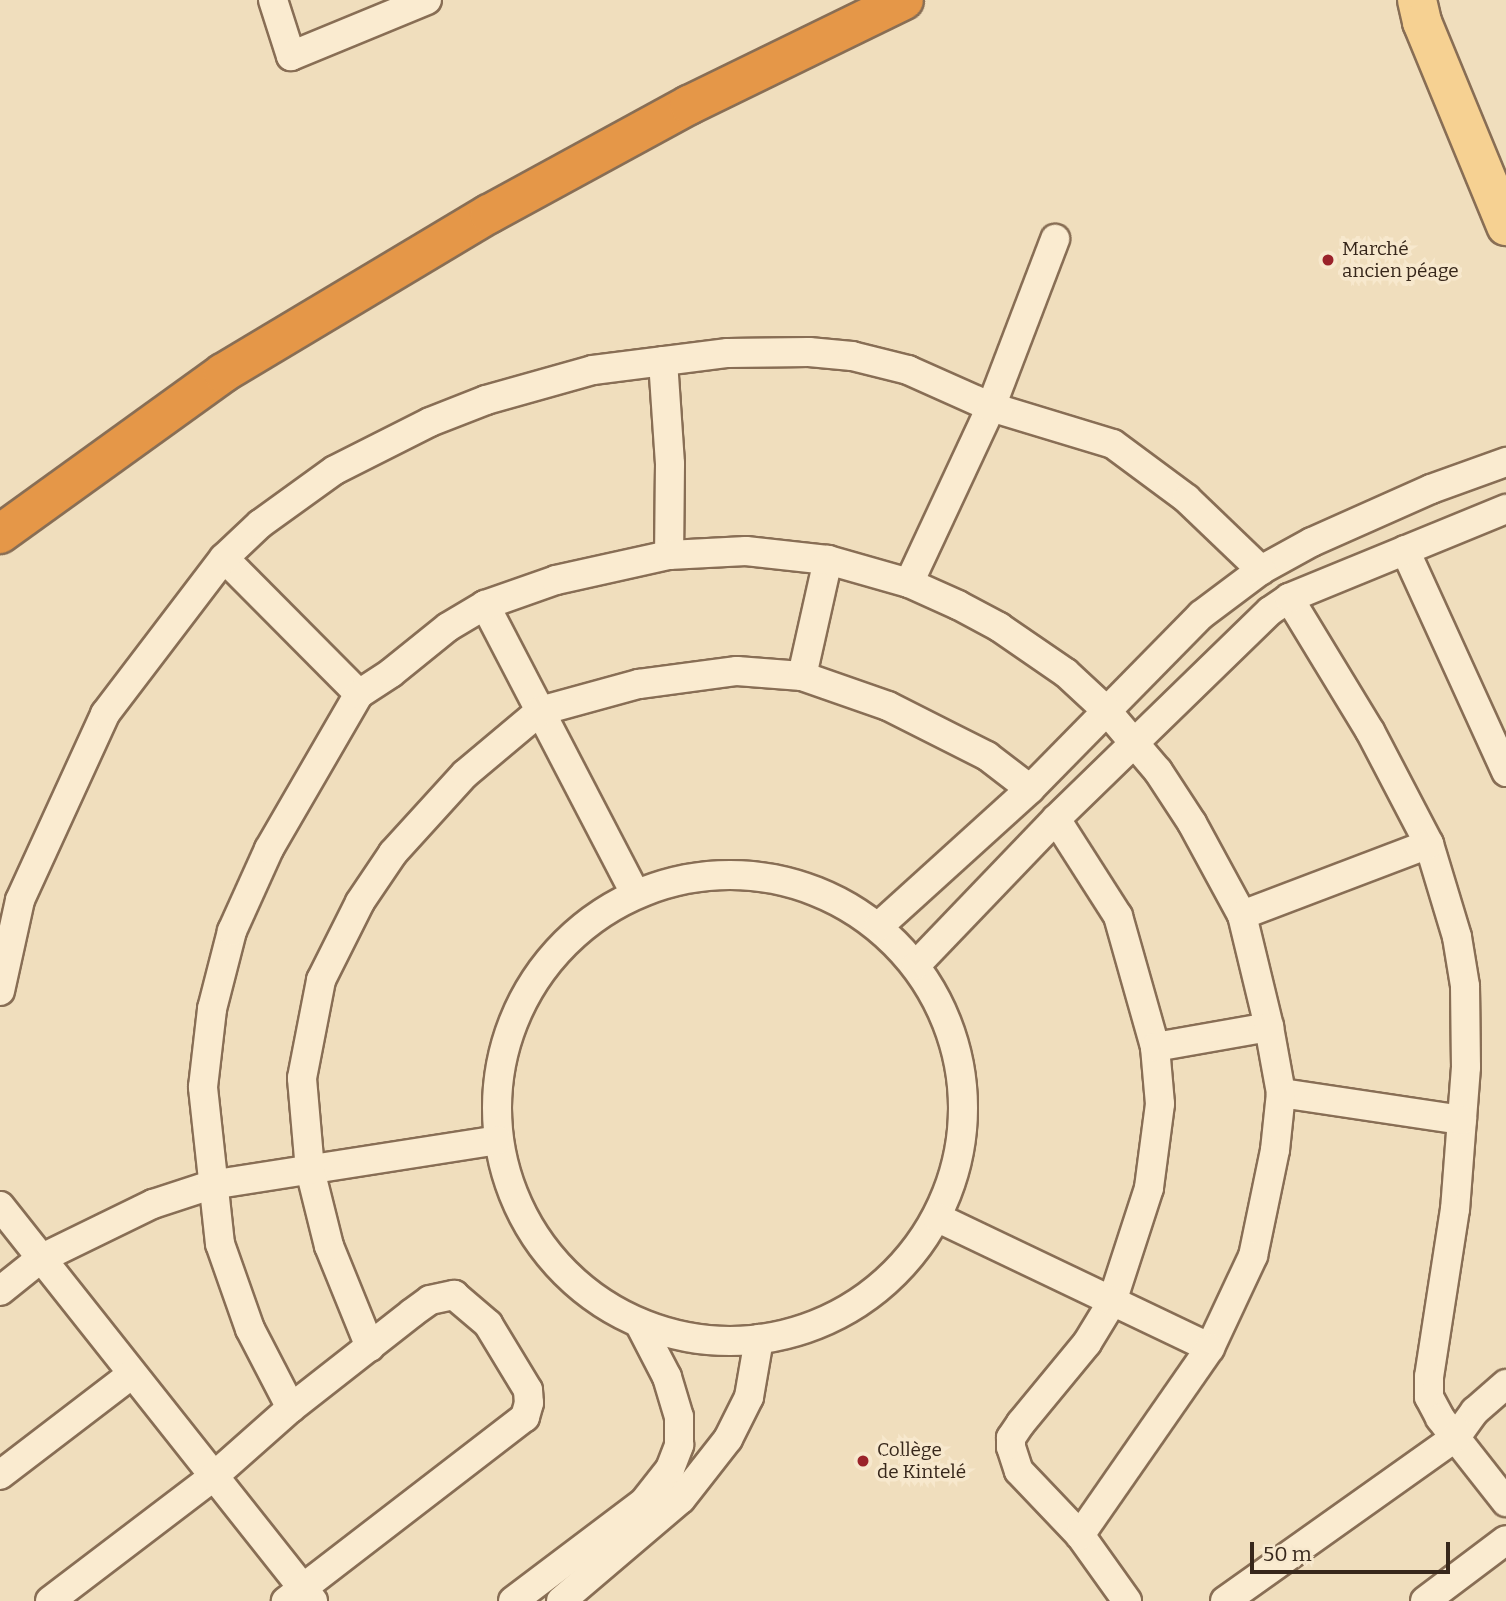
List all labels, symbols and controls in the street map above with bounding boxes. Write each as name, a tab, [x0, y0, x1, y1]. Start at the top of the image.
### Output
place label: Marché ancien péage	[1342, 238, 1459, 282]
marker: Marché ancien péage	[1320, 252, 1336, 268]
place label: Collège de Kintelé	[877, 1439, 966, 1483]
marker: Collège de Kintelé	[855, 1453, 871, 1469]
scale bar	[1254, 1528, 1454, 1572]
text: 50 m	[1263, 1541, 1312, 1567]

